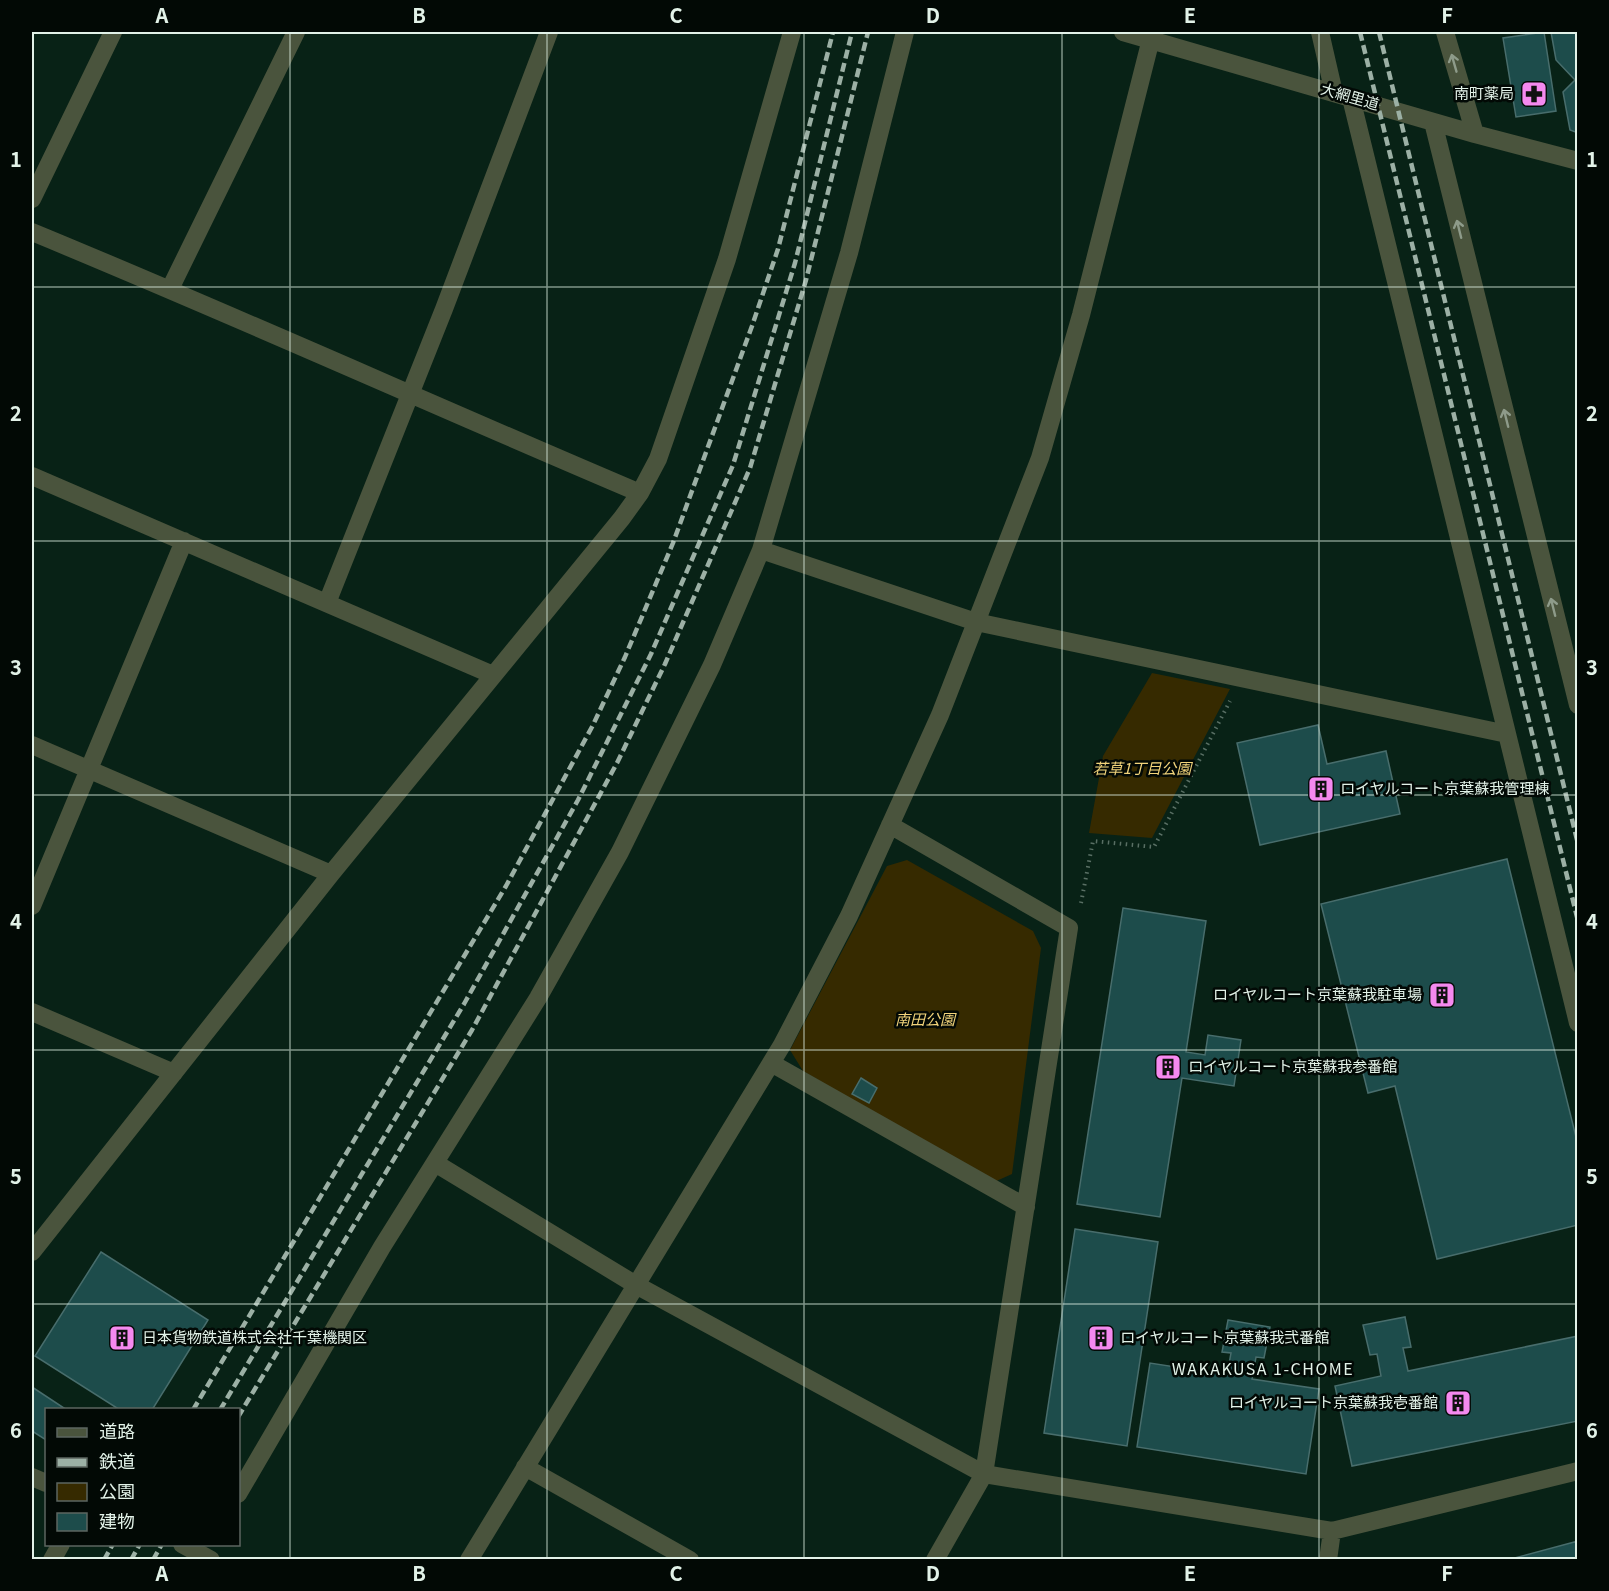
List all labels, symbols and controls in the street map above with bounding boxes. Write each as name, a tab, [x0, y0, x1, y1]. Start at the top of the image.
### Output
text: A	[155, 0, 169, 29]
text: B	[412, 0, 426, 29]
text: C	[669, 0, 683, 29]
text: D	[926, 0, 940, 29]
text: E	[1184, 0, 1196, 29]
text: F	[1441, 0, 1453, 29]
one-way arrow	[1448, 54, 1459, 73]
street label: 大網里道	[1319, 77, 1382, 114]
pharmacy icon: 南町薬局	[1519, 79, 1549, 109]
place label: 南町薬局	[1454, 82, 1514, 103]
text: 1	[10, 144, 22, 173]
text: 1	[1586, 144, 1598, 173]
one-way arrow	[1453, 220, 1465, 239]
text: 2	[10, 398, 22, 427]
text: 2	[1586, 398, 1598, 427]
one-way arrow	[1500, 409, 1512, 428]
one-way arrow	[1547, 598, 1559, 617]
text: 3	[10, 652, 22, 681]
text: 3	[1586, 652, 1598, 681]
park label: 若草1丁目公園	[1093, 757, 1193, 778]
building icon: ロイヤルコート京葉蘇我管理棟	[1306, 774, 1336, 804]
place label: ロイヤルコート京葉蘇我管理棟	[1340, 777, 1549, 798]
text: 4	[10, 906, 22, 935]
text: 4	[1586, 906, 1598, 935]
building icon: ロイヤルコート京葉蘇我駐車場	[1427, 980, 1457, 1010]
place label: ロイヤルコート京葉蘇我駐車場	[1213, 983, 1422, 1004]
park label: 南田公園	[895, 1008, 957, 1029]
building icon: ロイヤルコート京葉蘇我参番館	[1153, 1052, 1183, 1082]
place label: ロイヤルコート京葉蘇我参番館	[1188, 1055, 1397, 1076]
text: 5	[10, 1161, 22, 1190]
text: 5	[1586, 1161, 1598, 1190]
building icon: 日本貨物鉄道株式会社千葉機関区	[107, 1323, 137, 1353]
building icon: ロイヤルコート京葉蘇我弐番館	[1086, 1323, 1116, 1353]
place label: 日本貨物鉄道株式会社千葉機関区	[142, 1326, 367, 1347]
place label: ロイヤルコート京葉蘇我弐番館	[1120, 1326, 1329, 1347]
district label: WAKAKUSA 1-CHOME	[1172, 1356, 1354, 1380]
building icon: ロイヤルコート京葉蘇我壱番館	[1443, 1388, 1473, 1418]
place label: ロイヤルコート京葉蘇我壱番館	[1229, 1391, 1438, 1412]
legend	[45, 1408, 240, 1546]
text: 6	[10, 1415, 22, 1444]
text: 6	[1586, 1415, 1598, 1444]
text: 道路	[99, 1417, 135, 1443]
text: 鉄道	[99, 1447, 135, 1473]
text: 公園	[99, 1477, 135, 1503]
text: 建物	[99, 1507, 135, 1533]
text: A	[155, 1558, 169, 1587]
text: B	[412, 1558, 426, 1587]
text: C	[669, 1558, 683, 1587]
text: D	[926, 1558, 940, 1587]
text: E	[1184, 1558, 1196, 1587]
text: F	[1441, 1558, 1453, 1587]

